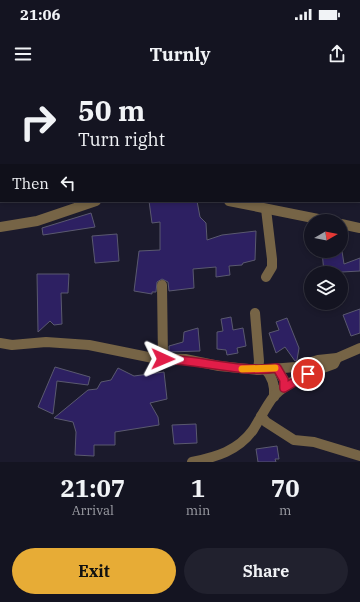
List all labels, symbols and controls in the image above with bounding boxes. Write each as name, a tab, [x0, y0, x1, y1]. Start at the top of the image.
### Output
text: 21:06	[20, 5, 61, 24]
icon: menu	[12, 43, 34, 65]
text: Turnly	[149, 43, 211, 66]
icon: share	[326, 43, 348, 65]
text: 50 m	[78, 92, 145, 129]
icon: right	[12, 96, 64, 148]
text: Turn right	[78, 128, 165, 151]
icon: left	[57, 172, 79, 194]
text: Then	[12, 174, 49, 193]
north arrow	[304, 214, 348, 258]
map controls	[304, 214, 348, 310]
button: layers	[304, 266, 348, 310]
position arrow	[142, 338, 184, 380]
pin	[291, 357, 325, 391]
icon: arrive	[297, 363, 319, 385]
text: 21:07	[60, 472, 125, 504]
text: 1	[191, 472, 205, 504]
text: 70	[271, 472, 300, 504]
text: Arrival	[72, 502, 114, 519]
text: min	[186, 502, 210, 519]
text: m	[279, 502, 291, 519]
button: Exit	[12, 548, 176, 594]
button: Share	[184, 548, 348, 594]

